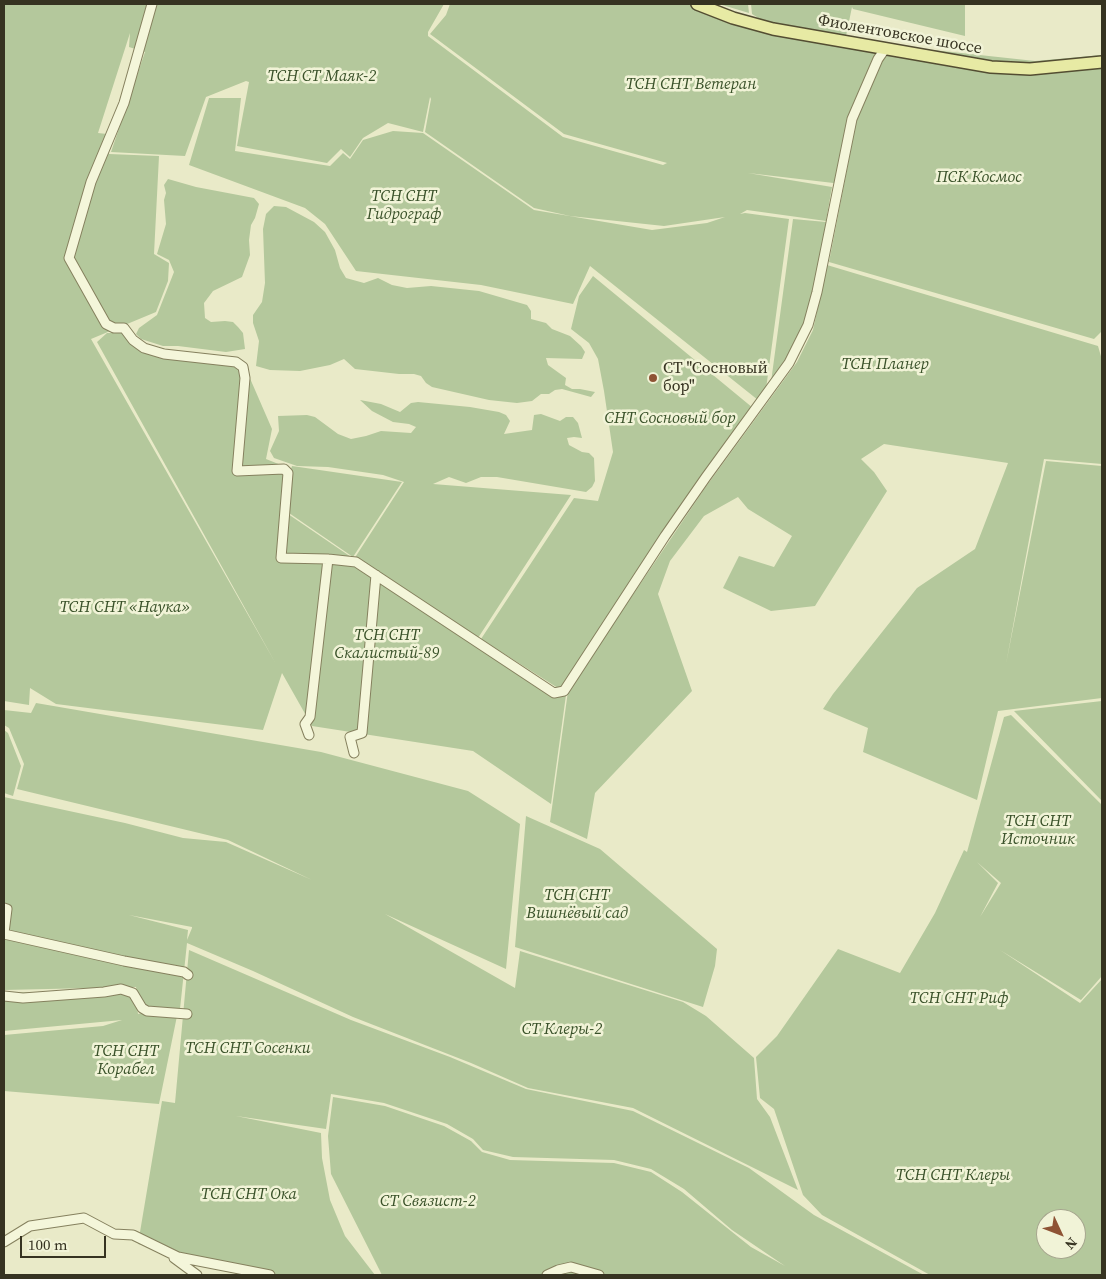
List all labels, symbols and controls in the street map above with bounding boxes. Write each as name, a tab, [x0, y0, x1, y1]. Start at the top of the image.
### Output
street label: Фиолентовское шоссе	[817, 11, 983, 59]
park label: ТСН СТ Маяк-2	[268, 67, 376, 87]
park label: ТСН СНТ Ветеран	[626, 75, 756, 95]
park label: ПСК Космос	[936, 168, 1022, 188]
park label: ТСН СНТ Гидрограф	[367, 187, 441, 225]
park label: ТСН Планер	[841, 355, 929, 375]
place label: СТ "Сосновый бор"	[663, 359, 768, 397]
marker: СТ "Сосновый бор"	[647, 372, 659, 384]
park label: СНТ Сосновый бор	[604, 409, 736, 429]
park label: ТСН СНТ «Наука»	[60, 598, 190, 618]
park label: ТСН СНТ Скалистый-89	[335, 626, 439, 664]
park label: ТСН СНТ Источник	[1001, 812, 1075, 850]
park label: ТСН СНТ Вишнёвый сад	[526, 886, 628, 924]
park label: ТСН СНТ Риф	[910, 989, 1008, 1009]
park label: СТ Клеры-2	[522, 1020, 602, 1040]
park label: ТСН СНТ Сосенки	[185, 1039, 311, 1059]
park label: ТСН СНТ Корабел	[93, 1042, 159, 1080]
park label: ТСН СНТ Клеры	[896, 1166, 1010, 1186]
park label: ТСН СНТ Ока	[201, 1185, 297, 1205]
park label: СТ Связист-2	[380, 1192, 476, 1212]
north arrow	[1036, 1209, 1086, 1259]
scale bar	[22, 1226, 109, 1258]
text: N	[1060, 1233, 1082, 1254]
text: 100 m	[28, 1234, 68, 1255]

